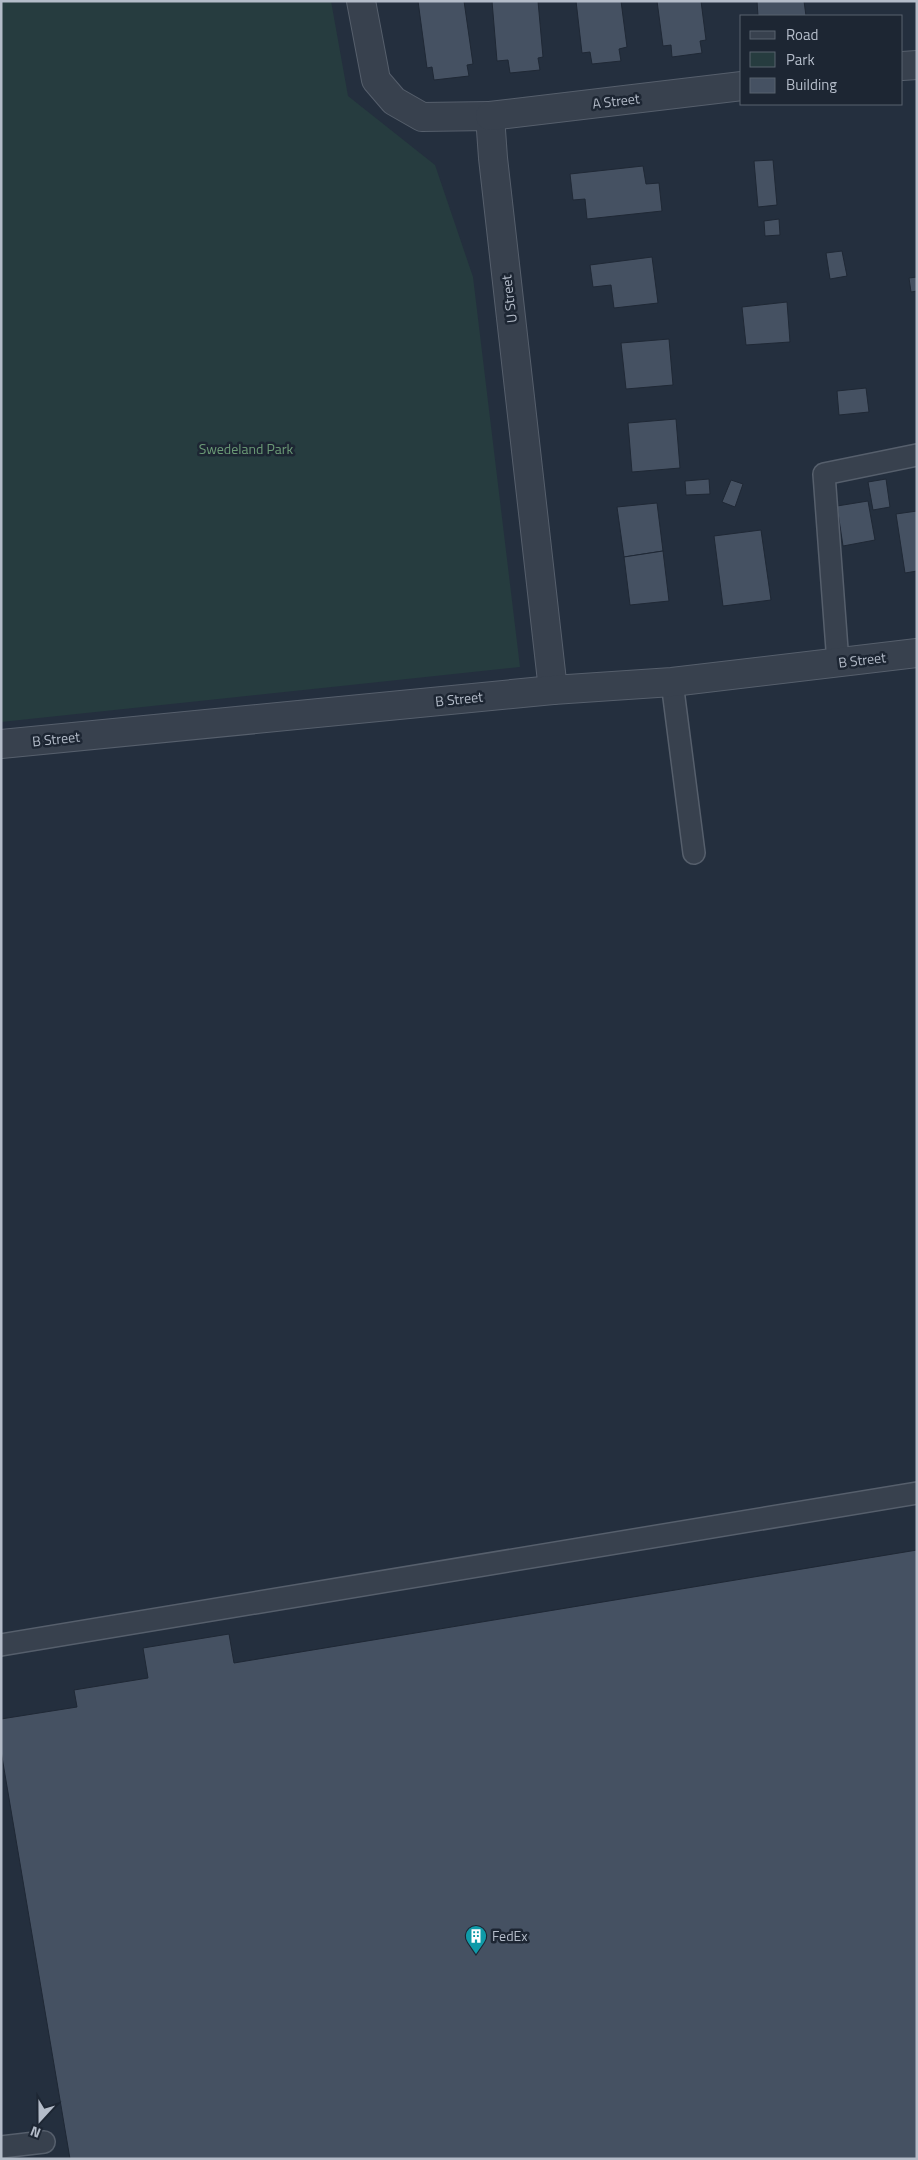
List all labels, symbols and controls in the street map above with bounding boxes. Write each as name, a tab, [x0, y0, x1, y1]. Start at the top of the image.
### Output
legend	[740, 15, 903, 105]
text: Road	[786, 23, 818, 46]
text: Park	[786, 48, 815, 71]
text: Building	[786, 73, 837, 96]
street label: A Street	[591, 87, 641, 114]
street label: U Street	[495, 274, 522, 324]
park label: Swedeland Park	[199, 438, 294, 459]
street label: B Street	[837, 646, 887, 673]
street label: B Street	[434, 686, 484, 711]
street label: B Street	[31, 726, 81, 751]
building icon: FedEx	[464, 1924, 488, 1955]
place label: FedEx	[492, 1925, 528, 1946]
north arrow	[15, 2095, 65, 2145]
text: N	[27, 2121, 43, 2144]

